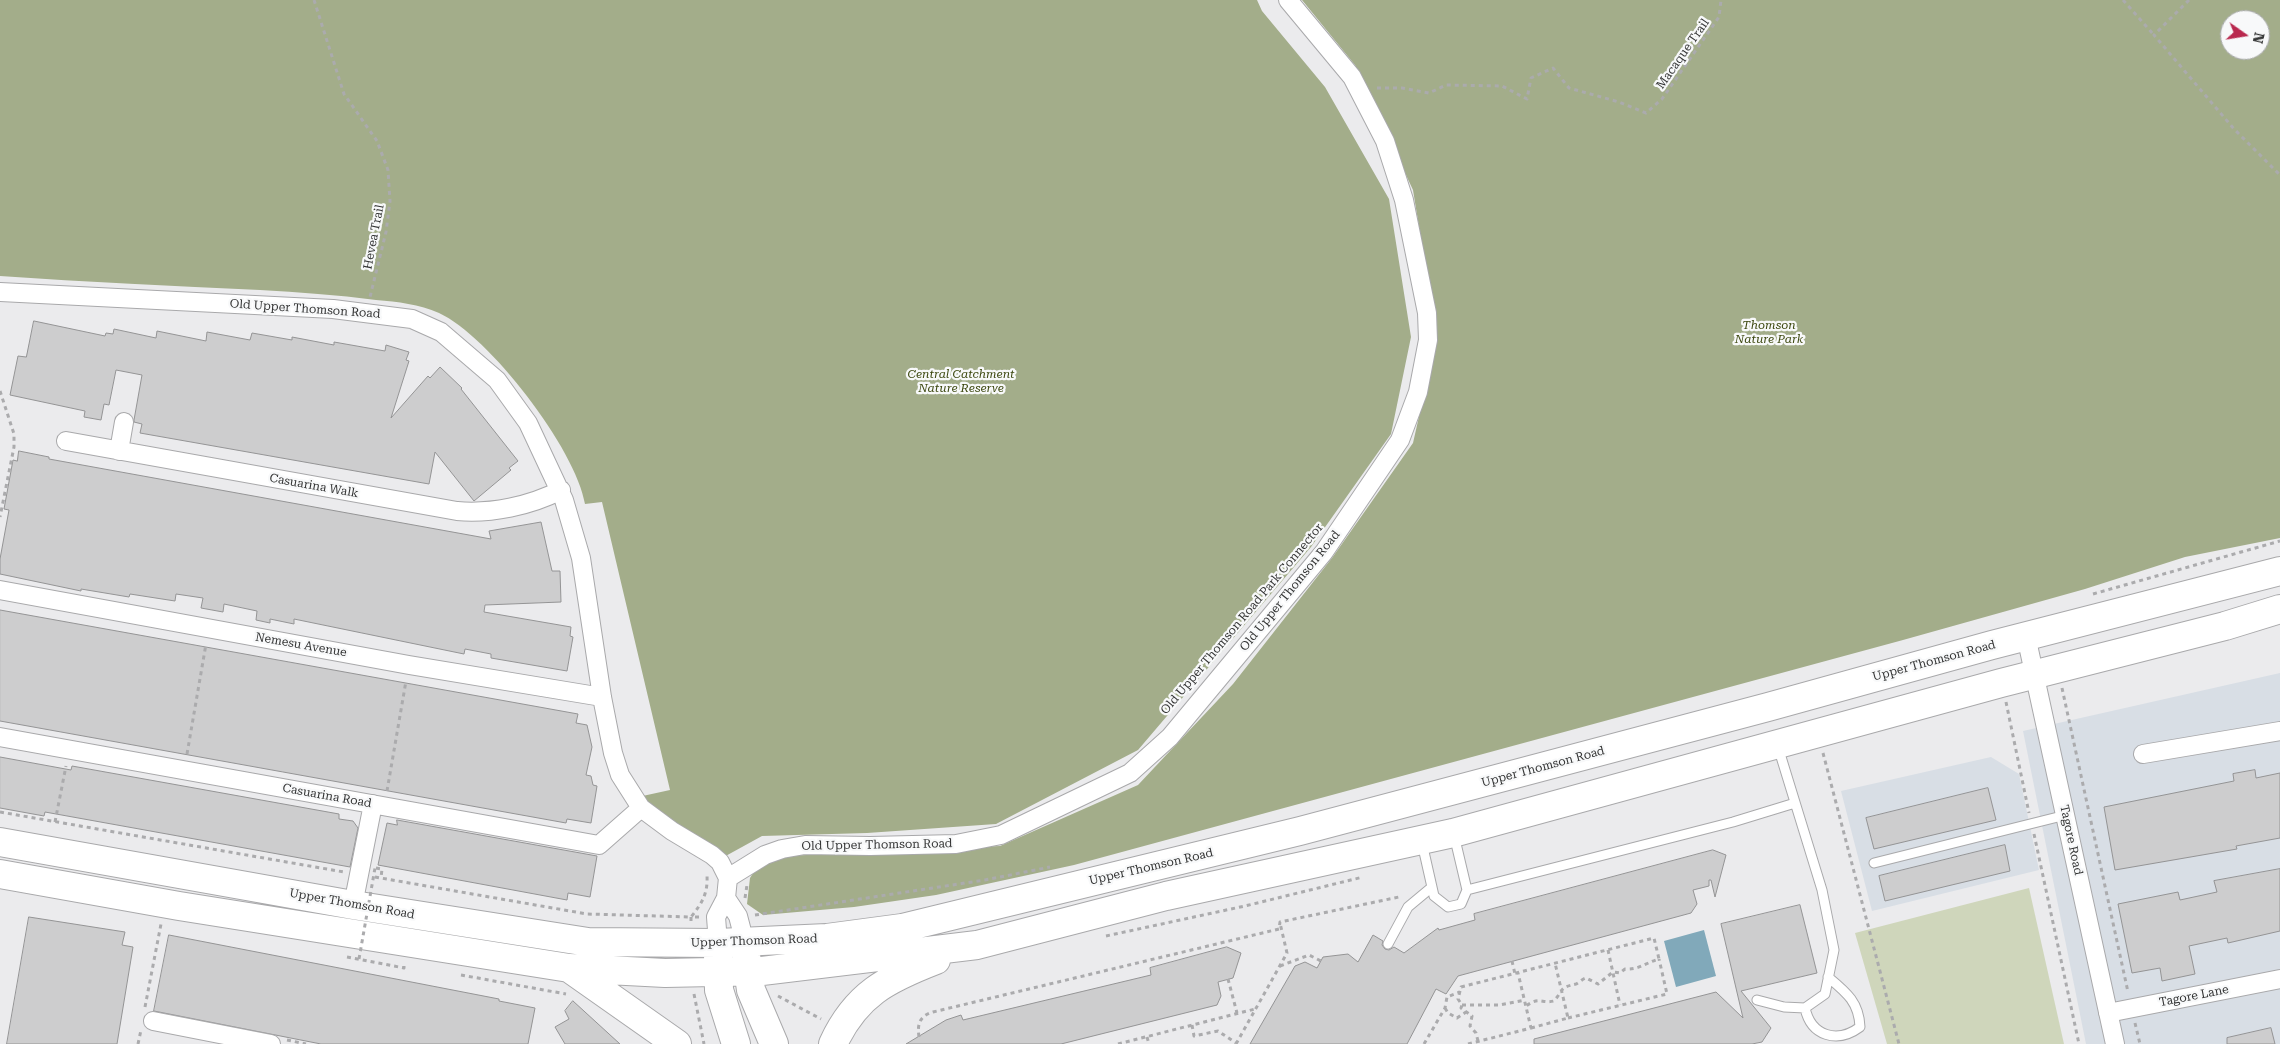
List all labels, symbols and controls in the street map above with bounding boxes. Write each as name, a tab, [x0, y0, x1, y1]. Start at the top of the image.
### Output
north arrow	[2220, 10, 2270, 60]
street label: Macaque Trail	[1654, 16, 1712, 92]
text: N	[2250, 31, 2268, 45]
street label: Hevea Trail	[361, 203, 387, 271]
street label: Old Upper Thomson Road	[229, 297, 381, 321]
park label: Thomson Nature Park	[1735, 318, 1803, 346]
park label: Central Catchment Nature Reserve	[907, 367, 1015, 395]
street label: Casuarina Walk	[268, 471, 360, 501]
street label: Old Upper Thomson Road Park Connector	[1158, 521, 1326, 717]
street label: Old Upper Thomson Road	[1237, 528, 1343, 654]
street label: Nemesu Avenue	[254, 630, 348, 660]
street label: Upper Thomson Road	[1871, 638, 1997, 684]
street label: Upper Thomson Road	[1480, 744, 1606, 790]
street label: Casuarina Road	[281, 781, 373, 811]
street label: Tagore Road	[2057, 804, 2085, 876]
street label: Old Upper Thomson Road	[801, 836, 953, 854]
street label: Upper Thomson Road	[1088, 846, 1214, 888]
street label: Upper Thomson Road	[288, 886, 416, 922]
street label: Upper Thomson Road	[690, 932, 818, 950]
street label: Tagore Lane	[2158, 982, 2230, 1010]

